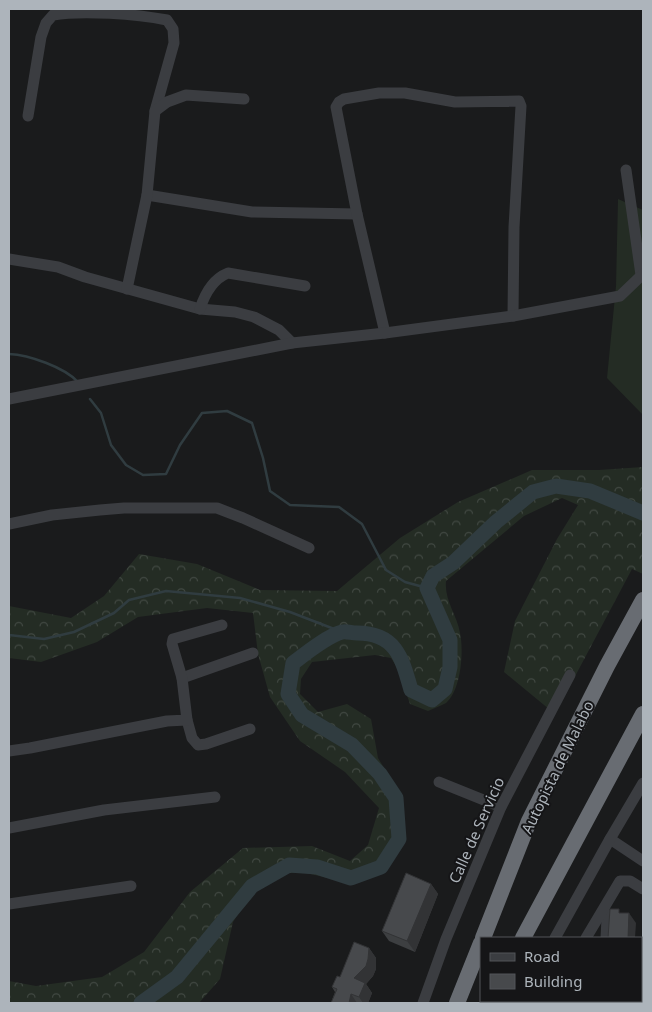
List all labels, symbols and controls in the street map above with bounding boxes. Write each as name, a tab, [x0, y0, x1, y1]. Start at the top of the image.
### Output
street label: Autopista de Malabo	[516, 697, 598, 837]
street label: Calle de Servicio	[444, 774, 508, 886]
legend	[480, 937, 642, 1002]
text: Road	[524, 946, 560, 966]
text: Building	[524, 971, 582, 991]

